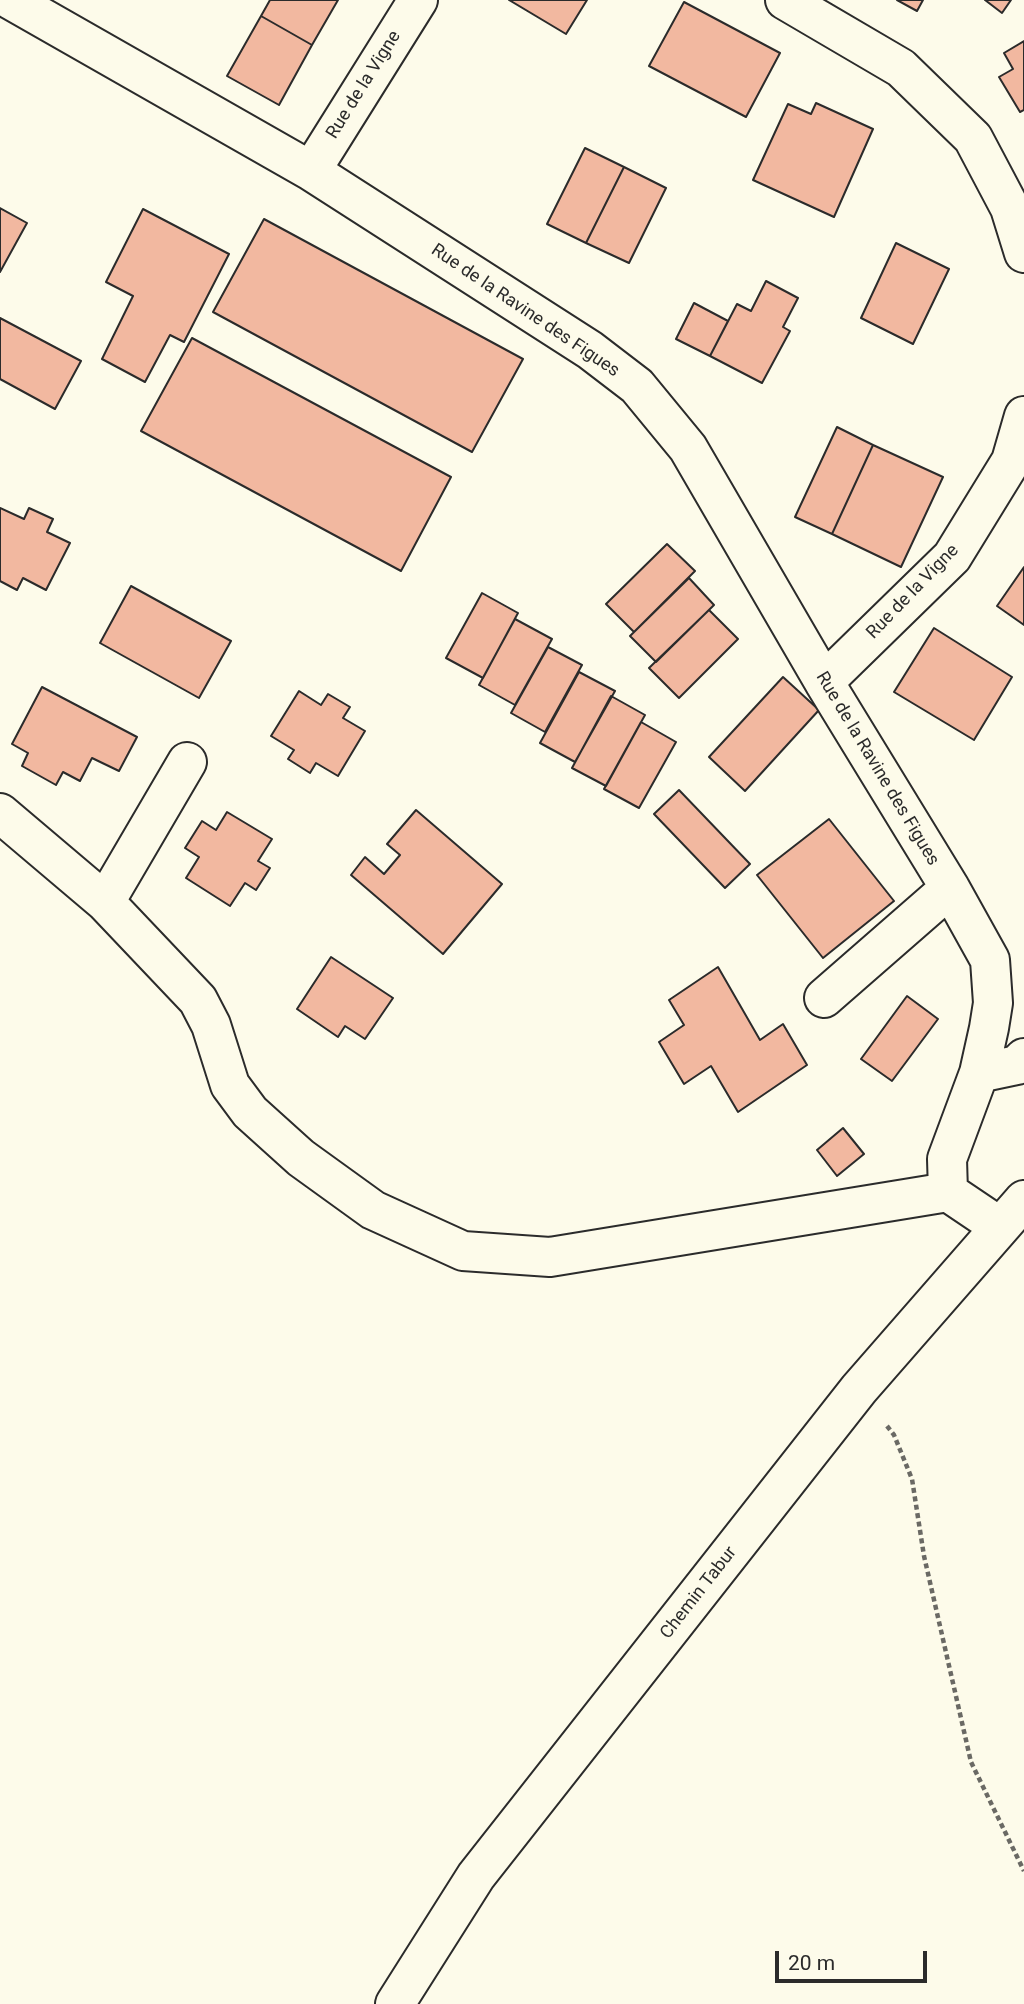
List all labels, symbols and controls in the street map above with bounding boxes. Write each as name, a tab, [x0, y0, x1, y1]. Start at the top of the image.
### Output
street label: Rue de la Vigne	[322, 27, 406, 143]
street label: Rue de la Ravine des Figues	[427, 240, 623, 382]
street label: Rue de la Vigne	[862, 540, 964, 644]
street label: Rue de la Ravine des Figues	[811, 668, 943, 870]
street label: Chemin Tabur	[656, 1542, 742, 1644]
scale bar	[779, 1938, 931, 1982]
text: 20 m	[788, 1951, 835, 1975]

